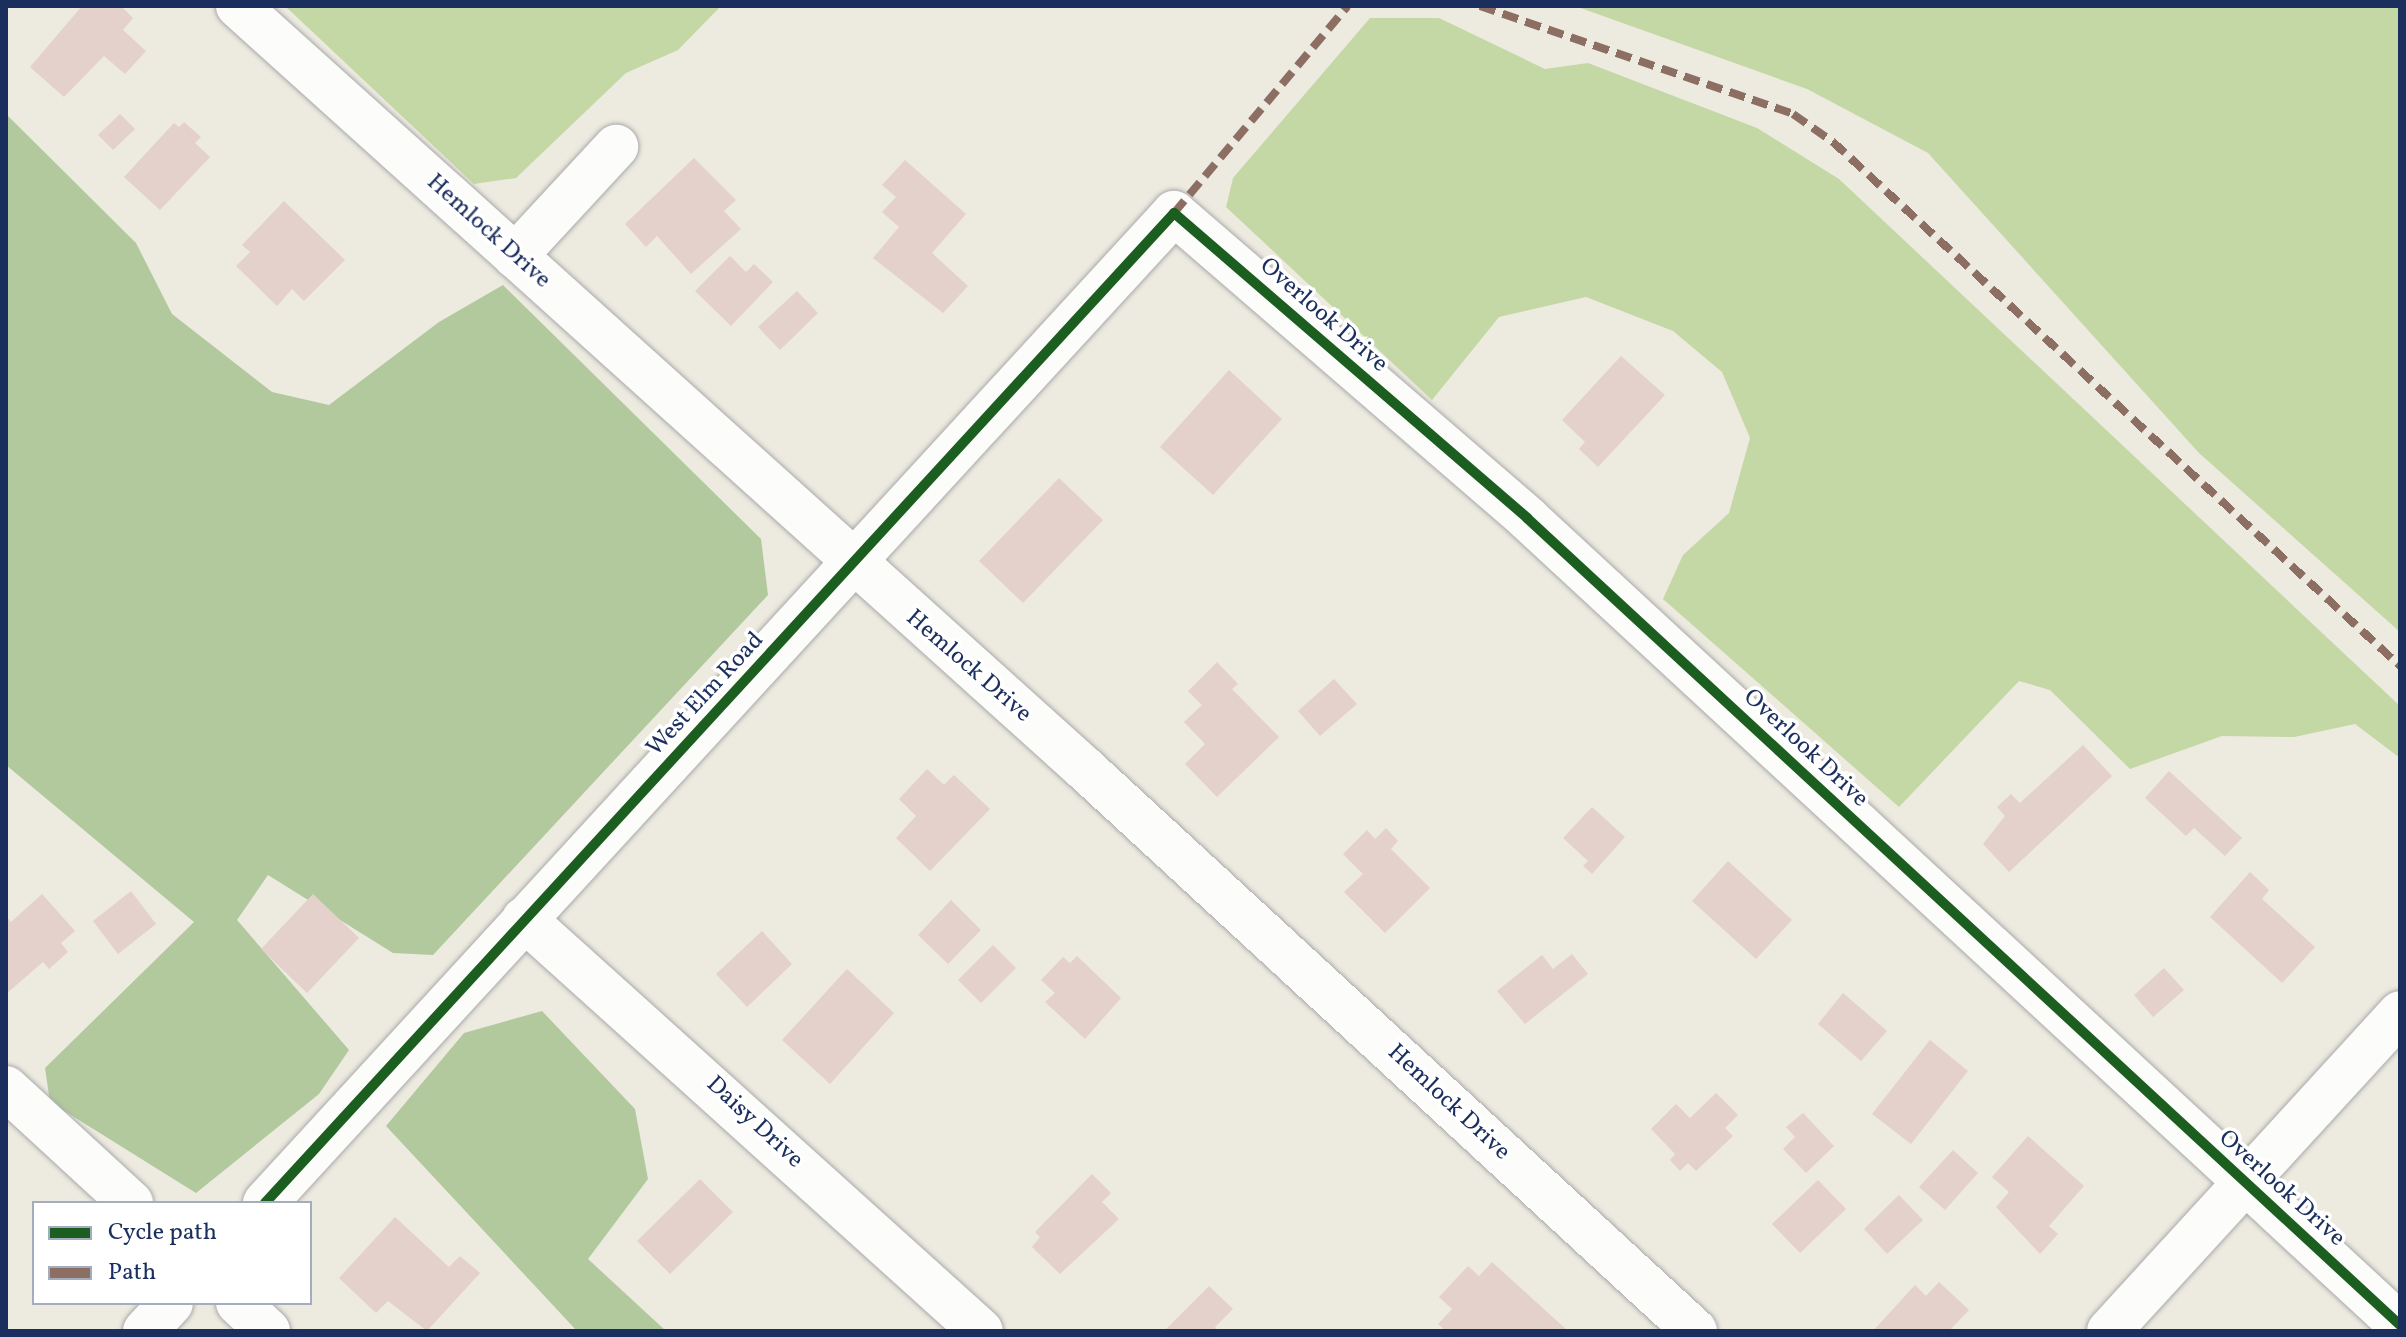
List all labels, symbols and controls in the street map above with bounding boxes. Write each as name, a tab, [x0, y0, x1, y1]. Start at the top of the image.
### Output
street label: Hemlock Drive	[420, 169, 556, 295]
street label: Overlook Drive	[1253, 253, 1393, 379]
street label: Hemlock Drive	[899, 605, 1037, 729]
street label: West Elm Road	[641, 627, 771, 763]
street label: Overlook Drive	[1737, 684, 1873, 814]
street label: Hemlock Drive	[1381, 1039, 1515, 1167]
street label: Daisy Drive	[699, 1071, 809, 1175]
street label: Overlook Drive	[2212, 1125, 2350, 1253]
legend	[32, 1201, 312, 1305]
text: Cycle path	[108, 1216, 217, 1250]
text: Path	[108, 1256, 156, 1290]

